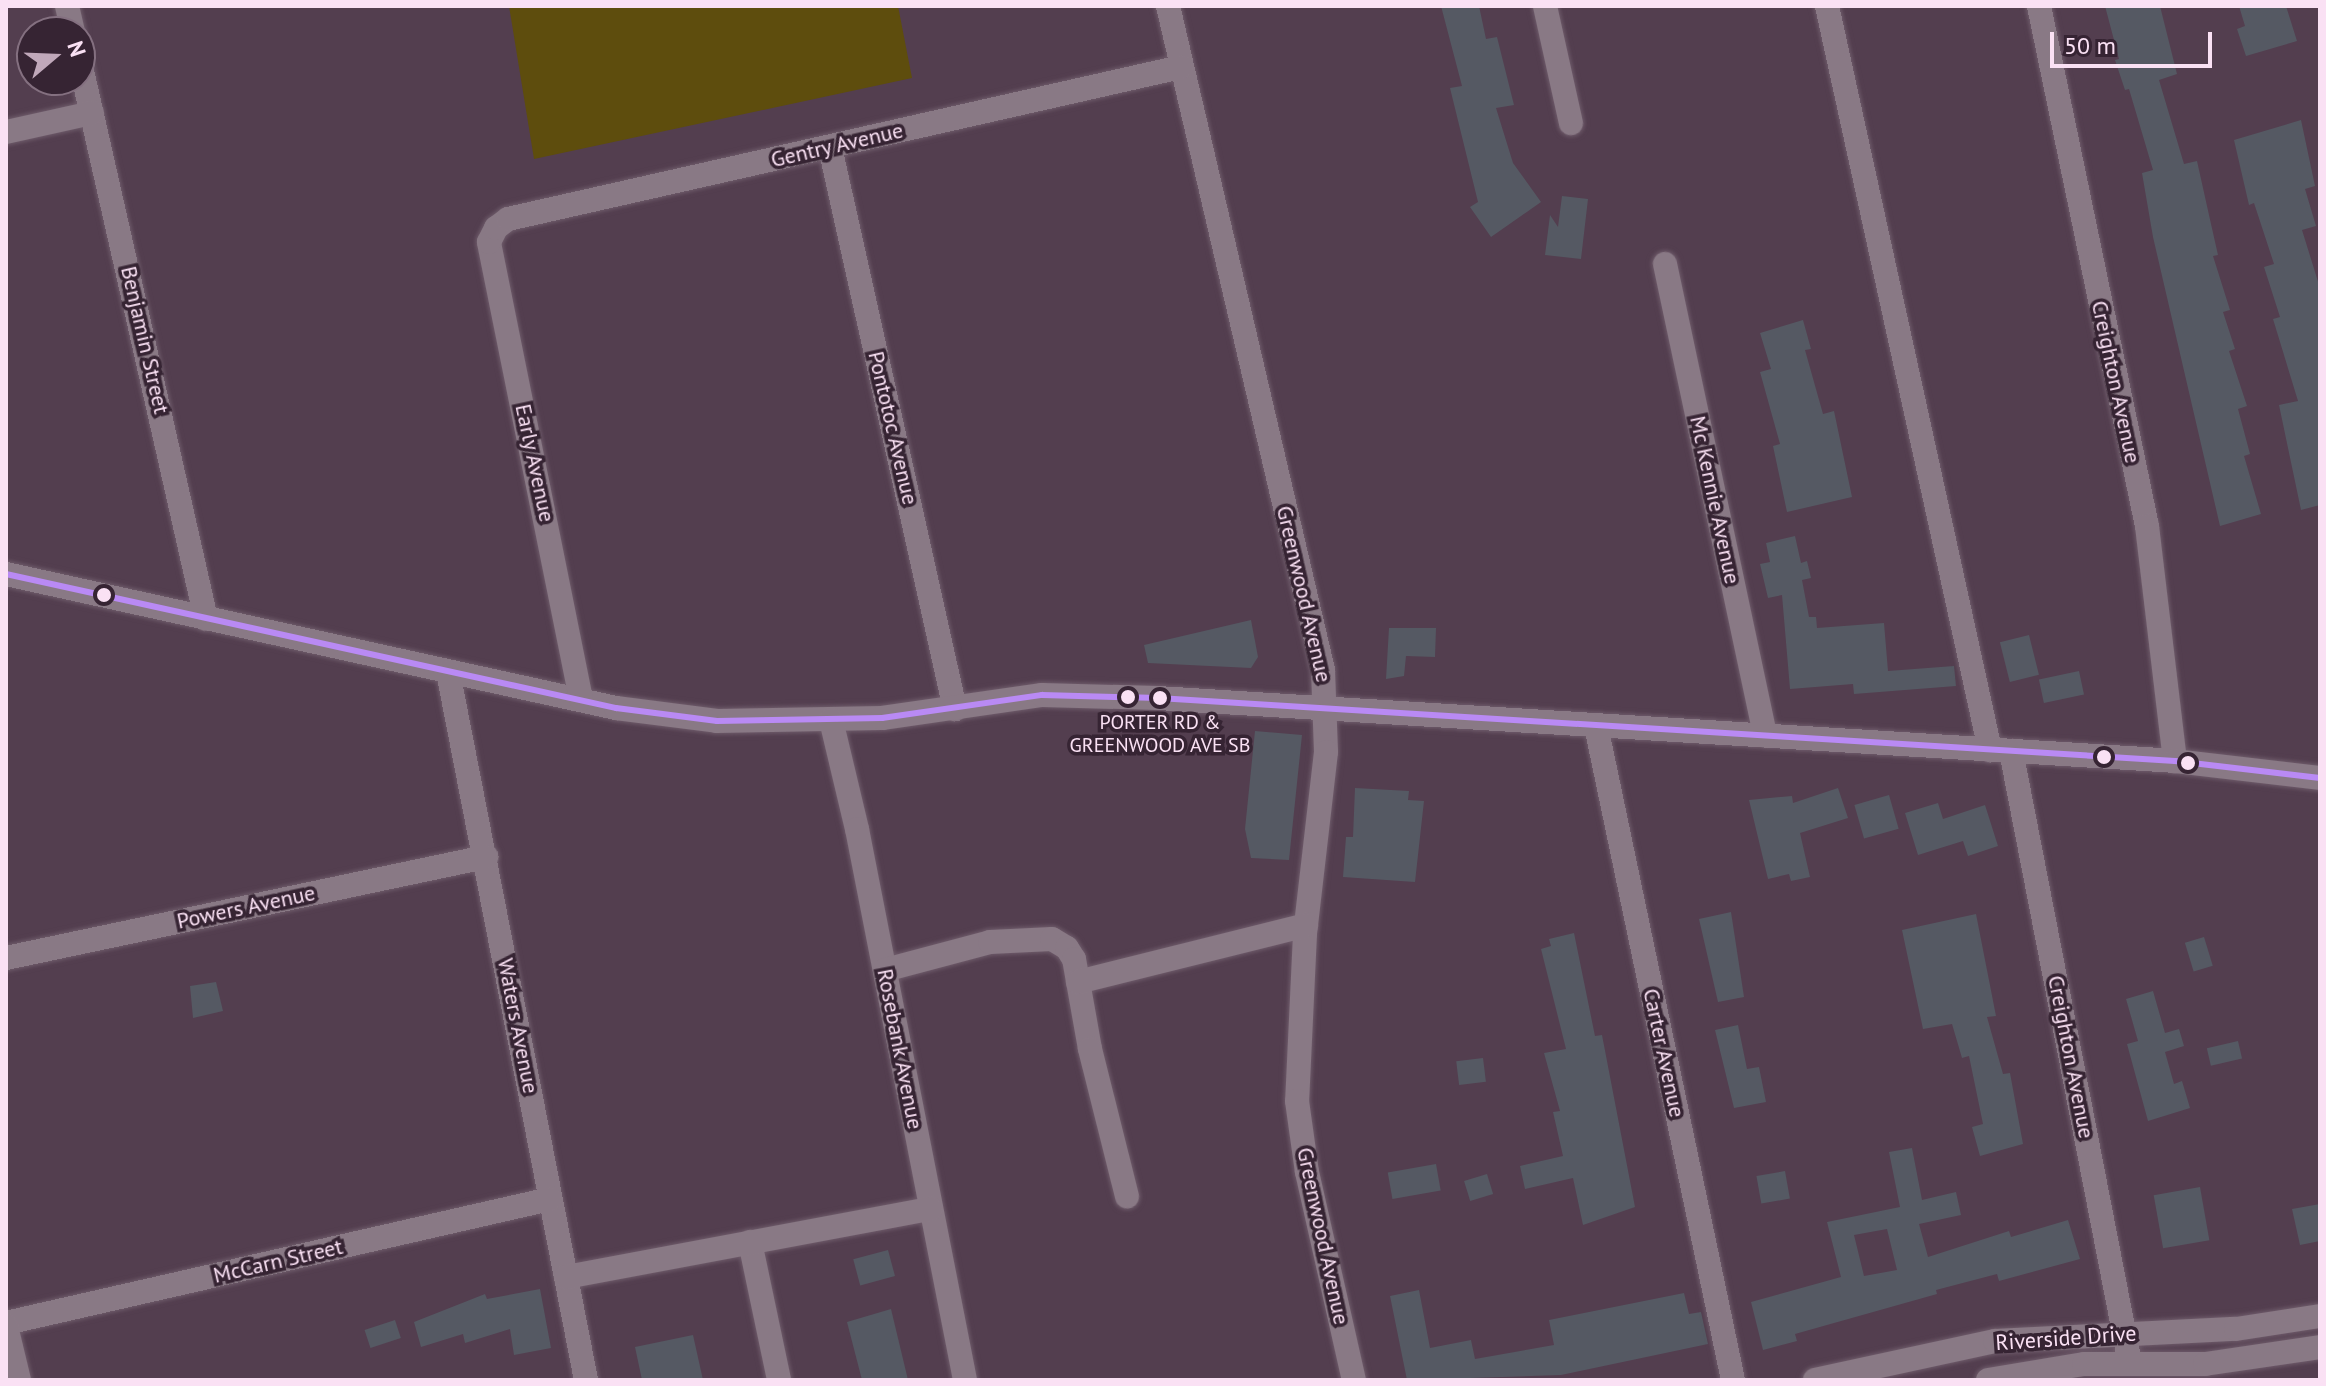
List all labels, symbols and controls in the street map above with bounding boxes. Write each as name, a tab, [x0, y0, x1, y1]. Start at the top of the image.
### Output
north arrow	[16, 16, 96, 96]
scale bar	[2054, 16, 2216, 66]
text: 50 m	[2064, 30, 2116, 61]
text: N	[61, 37, 92, 60]
street label: Gentry Avenue	[768, 117, 906, 173]
street label: Benjamin Street	[115, 264, 175, 416]
street label: Creighton Avenue	[2086, 298, 2146, 466]
street label: Pontotoc Avenue	[862, 348, 924, 508]
street label: Early Avenue	[509, 401, 561, 525]
street label: Mc Kennie Avenue	[1684, 413, 1746, 587]
street label: Greenwood Avenue	[1271, 503, 1337, 685]
unlabelled marker	[96, 587, 112, 603]
unlabelled marker	[1120, 689, 1136, 705]
marker: PORTER RD & GREENWOOD AVE SB	[1152, 690, 1168, 706]
place label: PORTER RD & GREENWOOD AVE SB	[1069, 710, 1251, 757]
unlabelled marker	[2096, 749, 2112, 765]
unlabelled marker	[2180, 755, 2196, 771]
street label: Powers Avenue	[174, 879, 318, 935]
street label: Waters Avenue	[492, 956, 544, 1096]
street label: Rosebank Avenue	[871, 966, 929, 1132]
street label: Creighton Avenue	[2042, 973, 2100, 1141]
street label: Carter Avenue	[1637, 986, 1691, 1120]
street label: Greenwood Avenue	[1291, 1145, 1355, 1327]
street label: McCarn Street	[211, 1233, 345, 1289]
street label: Riverside Drive	[1995, 1320, 2137, 1356]

